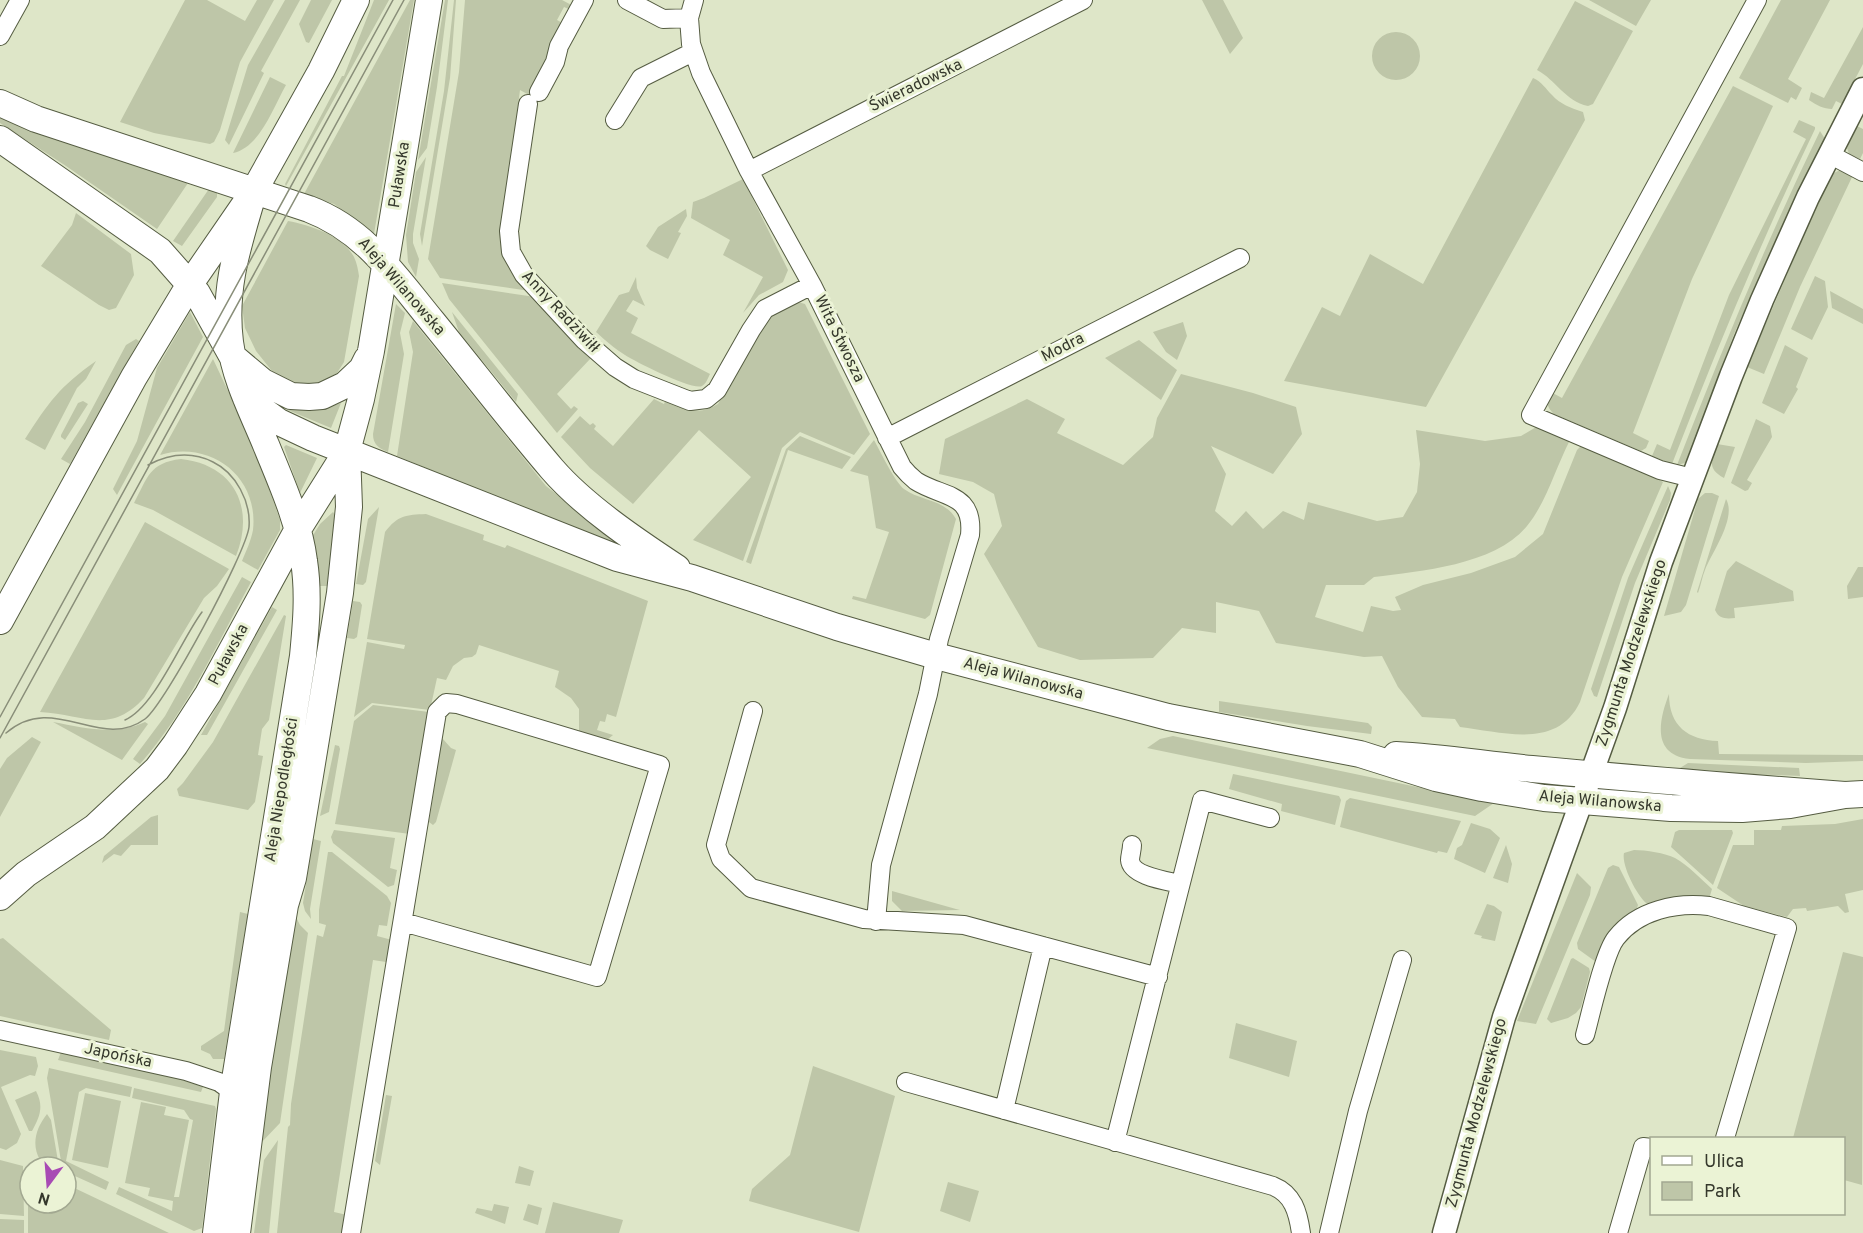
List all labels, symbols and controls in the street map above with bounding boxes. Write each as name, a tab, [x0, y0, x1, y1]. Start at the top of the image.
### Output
street label: Świeradowska	[865, 53, 966, 117]
street label: Puławska	[385, 141, 415, 209]
street label: Aleja Wilanowska	[353, 234, 449, 340]
street label: Anny Radziwiłł	[517, 267, 603, 357]
street label: Wita Stwosza	[809, 292, 869, 386]
street label: Modra	[1038, 329, 1088, 367]
street label: Zygmunta Modzelewskiego	[1592, 557, 1672, 749]
street label: Puławska	[205, 621, 253, 689]
street label: Aleja Wilanowska	[961, 653, 1085, 705]
street label: Aleja Niepodległości	[261, 716, 303, 864]
street label: Aleja Wilanowska	[1538, 787, 1662, 817]
street label: Zygmunta Modzelewskiego	[1442, 1016, 1512, 1210]
street label: Japońska	[82, 1039, 154, 1073]
legend	[1650, 1137, 1845, 1215]
text: Ulica	[1704, 1151, 1744, 1174]
north arrow	[18, 1155, 78, 1215]
text: Park	[1704, 1181, 1741, 1204]
text: N	[36, 1186, 53, 1209]

